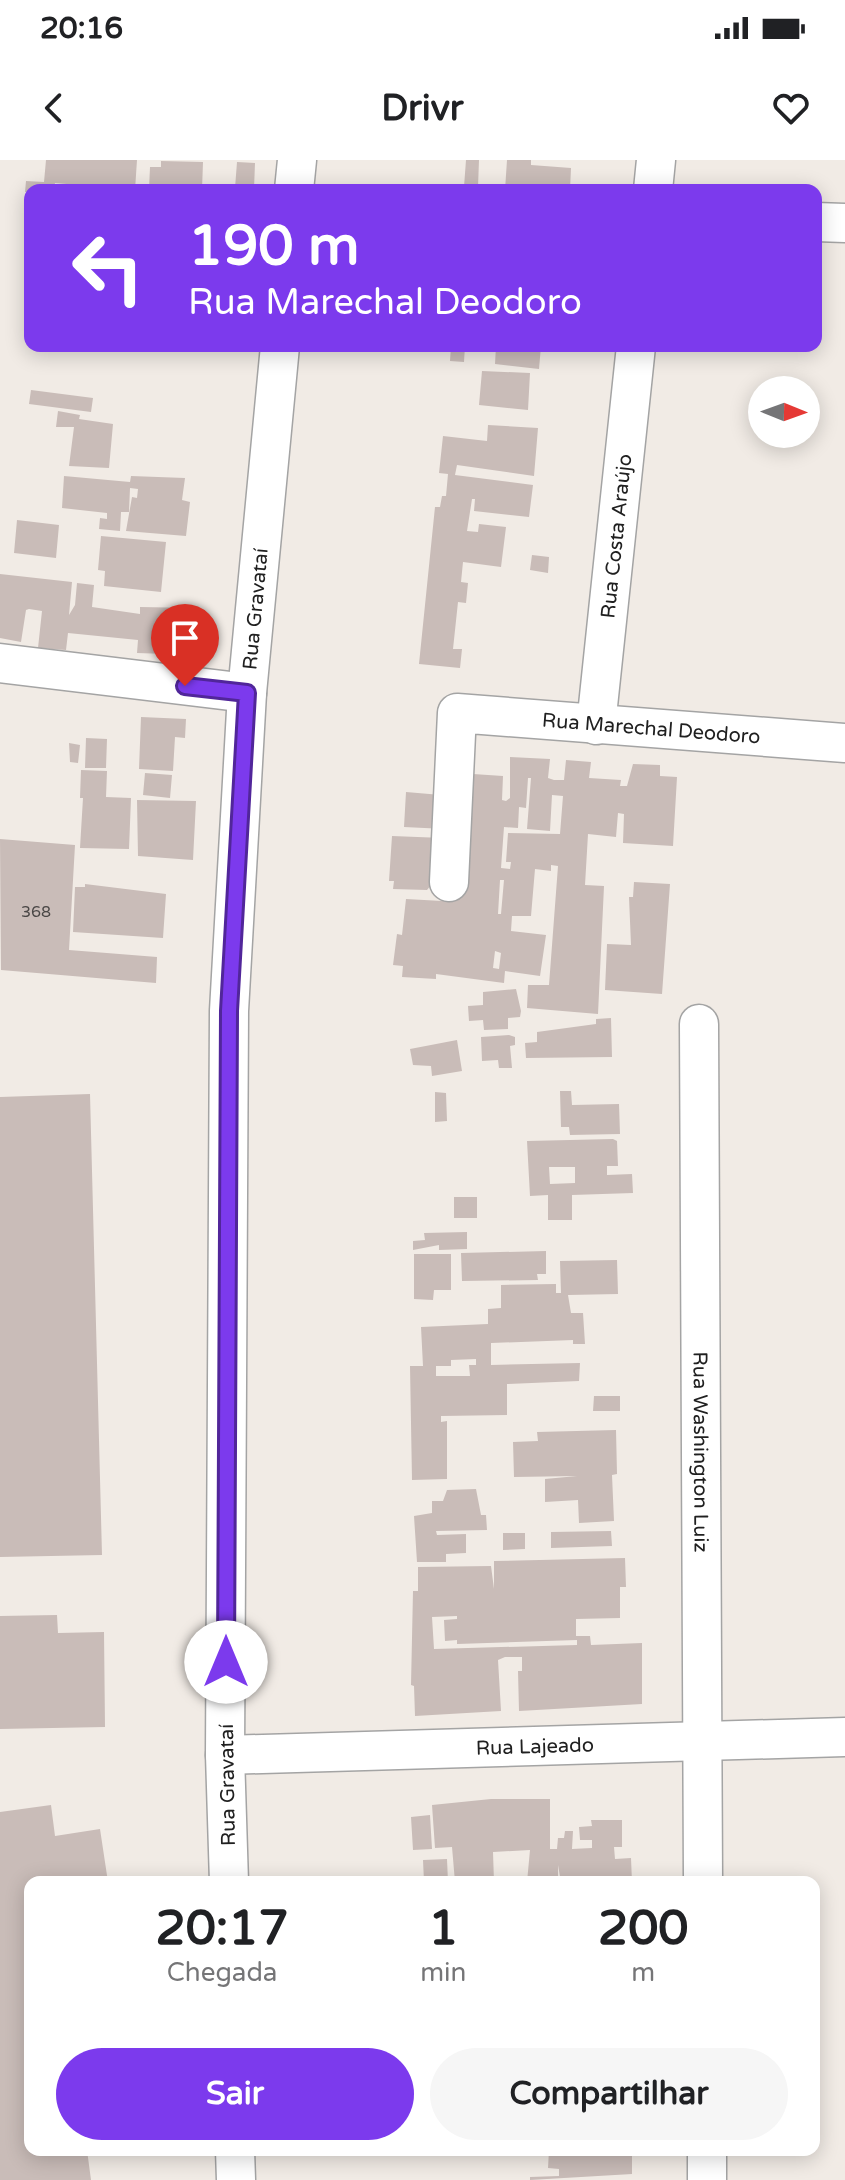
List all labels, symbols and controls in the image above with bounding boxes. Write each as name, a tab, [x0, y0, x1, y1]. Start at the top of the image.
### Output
text: 20:16	[40, 10, 123, 47]
icon: back	[32, 86, 76, 130]
icon: heart	[769, 86, 813, 130]
text: Drivr	[381, 87, 464, 130]
text: 190 m	[188, 213, 359, 280]
icon: left	[56, 216, 160, 320]
text: Rua Marechal Deodoro	[188, 281, 582, 324]
north arrow	[748, 376, 820, 448]
map controls	[748, 376, 820, 448]
street label: Rua Costa Araújo	[596, 453, 638, 620]
street label: Rua Gravataí	[238, 547, 274, 671]
pin	[151, 604, 219, 686]
icon: arrive	[163, 616, 207, 660]
street label: Rua Marechal Deodoro	[541, 709, 761, 749]
house number: 368	[21, 902, 51, 922]
street label: Rua Washington Luiz	[688, 1351, 712, 1553]
position arrow	[184, 1620, 268, 1704]
street label: Rua Gravataí	[215, 1724, 241, 1846]
street label: Rua Lajeado	[476, 1733, 594, 1761]
text: 20:17	[156, 1900, 289, 1958]
text: 1	[428, 1900, 458, 1958]
text: 200	[598, 1900, 688, 1958]
text: Chegada	[167, 1957, 277, 1988]
text: min	[420, 1957, 466, 1988]
text: m	[631, 1957, 655, 1988]
button: Sair	[56, 2048, 414, 2140]
button: Compartilhar	[430, 2048, 788, 2140]

